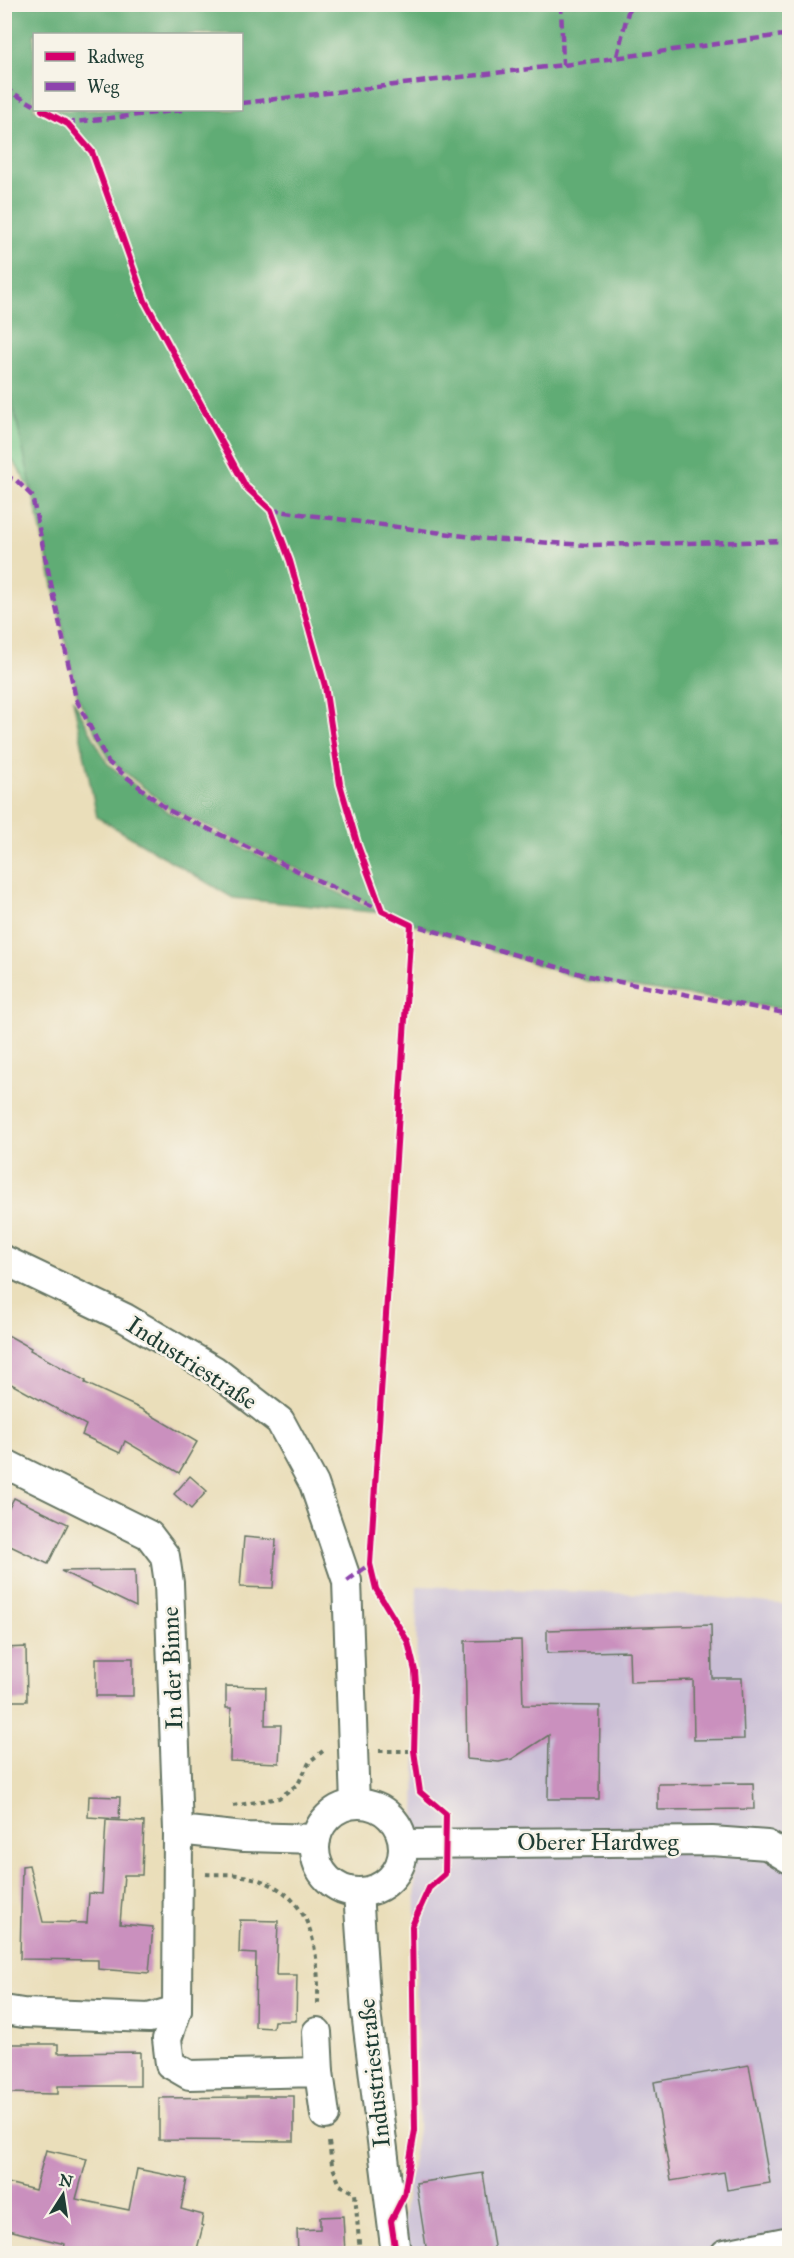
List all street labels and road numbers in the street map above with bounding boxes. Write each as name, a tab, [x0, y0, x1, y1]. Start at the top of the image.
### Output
street label: Industriestraße	[121, 1310, 263, 1416]
street label: In der Binne	[155, 1606, 189, 1730]
street label: Oberer Hardweg	[517, 1827, 679, 1857]
street label: Industriestraße	[351, 1997, 397, 2149]

